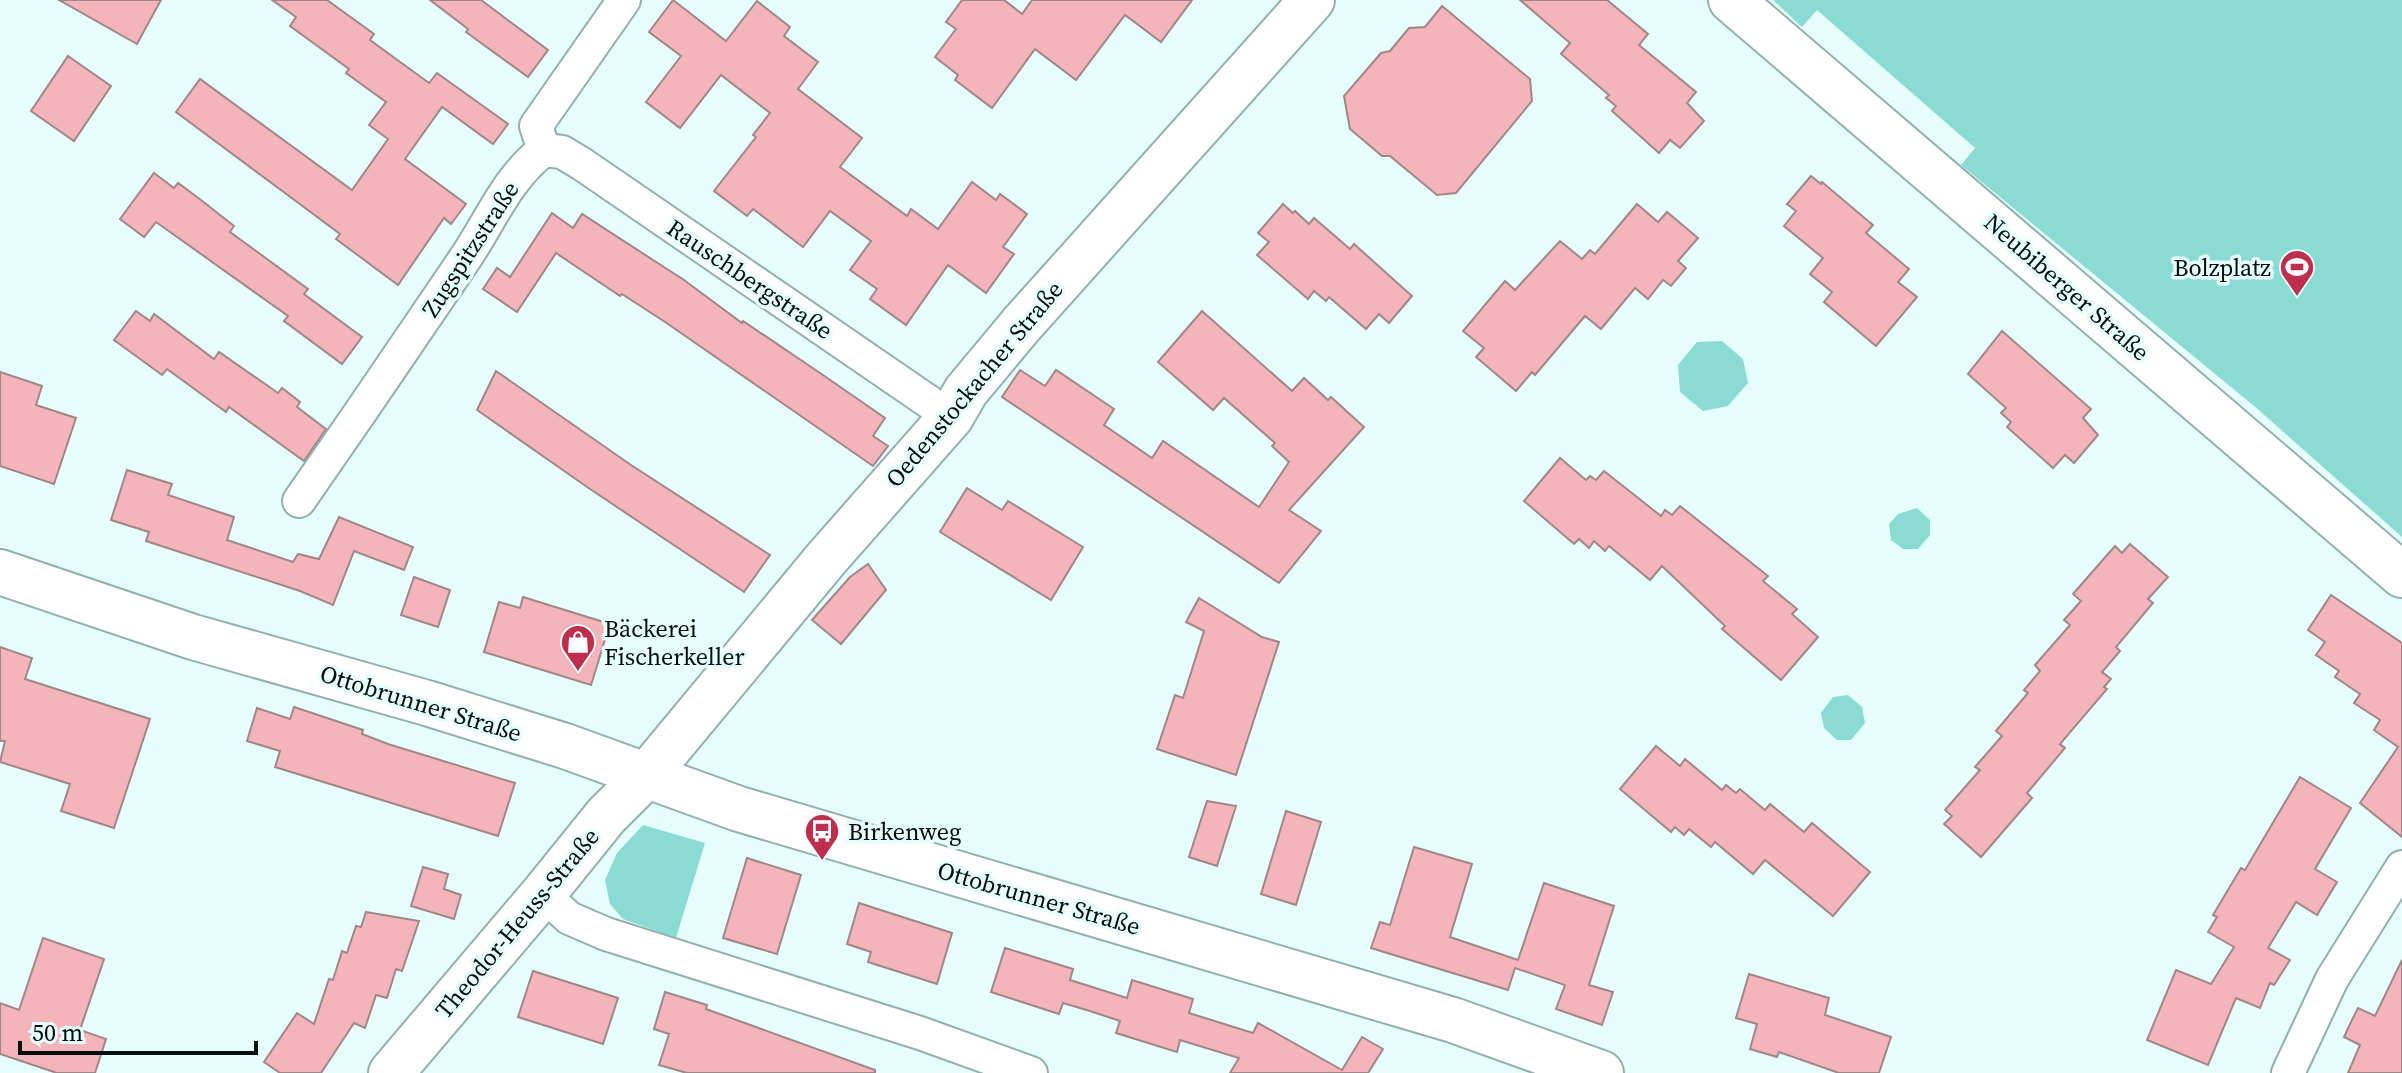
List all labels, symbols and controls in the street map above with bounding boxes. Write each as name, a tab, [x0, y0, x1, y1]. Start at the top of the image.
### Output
street label: Zugspitzstraße	[414, 175, 526, 323]
street label: Neubiberger Straße	[1977, 206, 2157, 368]
street label: Rauschbergstraße	[661, 211, 839, 347]
sports icon: Bolzplatz	[2278, 248, 2316, 298]
place label: Bolzplatz	[2173, 251, 2271, 284]
street label: Oedenstockacher Straße	[878, 274, 1070, 494]
place label: Bäckerei Fischerkeller	[604, 612, 745, 673]
shop icon: Bäckerei Fischerkeller	[559, 623, 597, 673]
street label: Ottobrunner Straße	[316, 657, 526, 749]
bus stop icon: Birkenweg	[803, 812, 841, 862]
place label: Birkenweg	[848, 815, 961, 848]
street label: Theodor-Heuss-Straße	[427, 821, 607, 1025]
street label: Ottobrunner Straße	[934, 853, 1144, 943]
scale bar	[20, 1005, 256, 1055]
text: 50 m	[32, 1016, 83, 1049]

